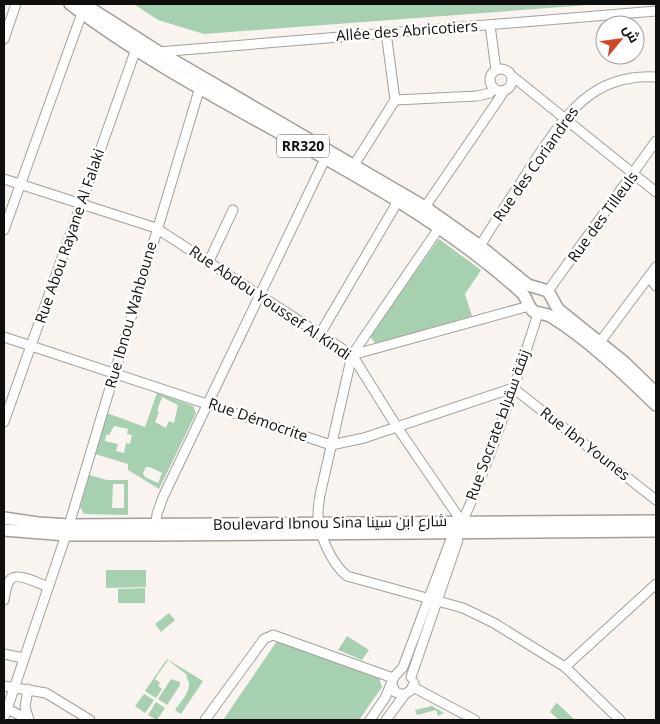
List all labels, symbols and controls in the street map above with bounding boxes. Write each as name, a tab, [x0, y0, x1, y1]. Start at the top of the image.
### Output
street label: Allée des Abricotiers	[335, 15, 478, 45]
north arrow	[595, 15, 645, 65]
text: ش	[619, 21, 644, 46]
street label: Rue des Coriandres	[488, 102, 582, 225]
road number: RR320	[277, 134, 329, 158]
street label: Rue Abou Rayane Al Falaki	[30, 146, 108, 326]
street label: Rue des Tilleuls	[562, 167, 642, 266]
street label: Rue Ibnou Wahboune	[99, 239, 161, 390]
street label: Rue Abdou Youssef Al Kindi	[186, 240, 355, 364]
street label: Rue Socrate زنقة سقراط	[460, 346, 534, 503]
street label: Rue Démocrite	[206, 393, 311, 445]
street label: Rue Ibn Younes	[537, 402, 635, 485]
street label: Boulevard Ibnou Sina شارع ابن سينا	[213, 510, 447, 536]

